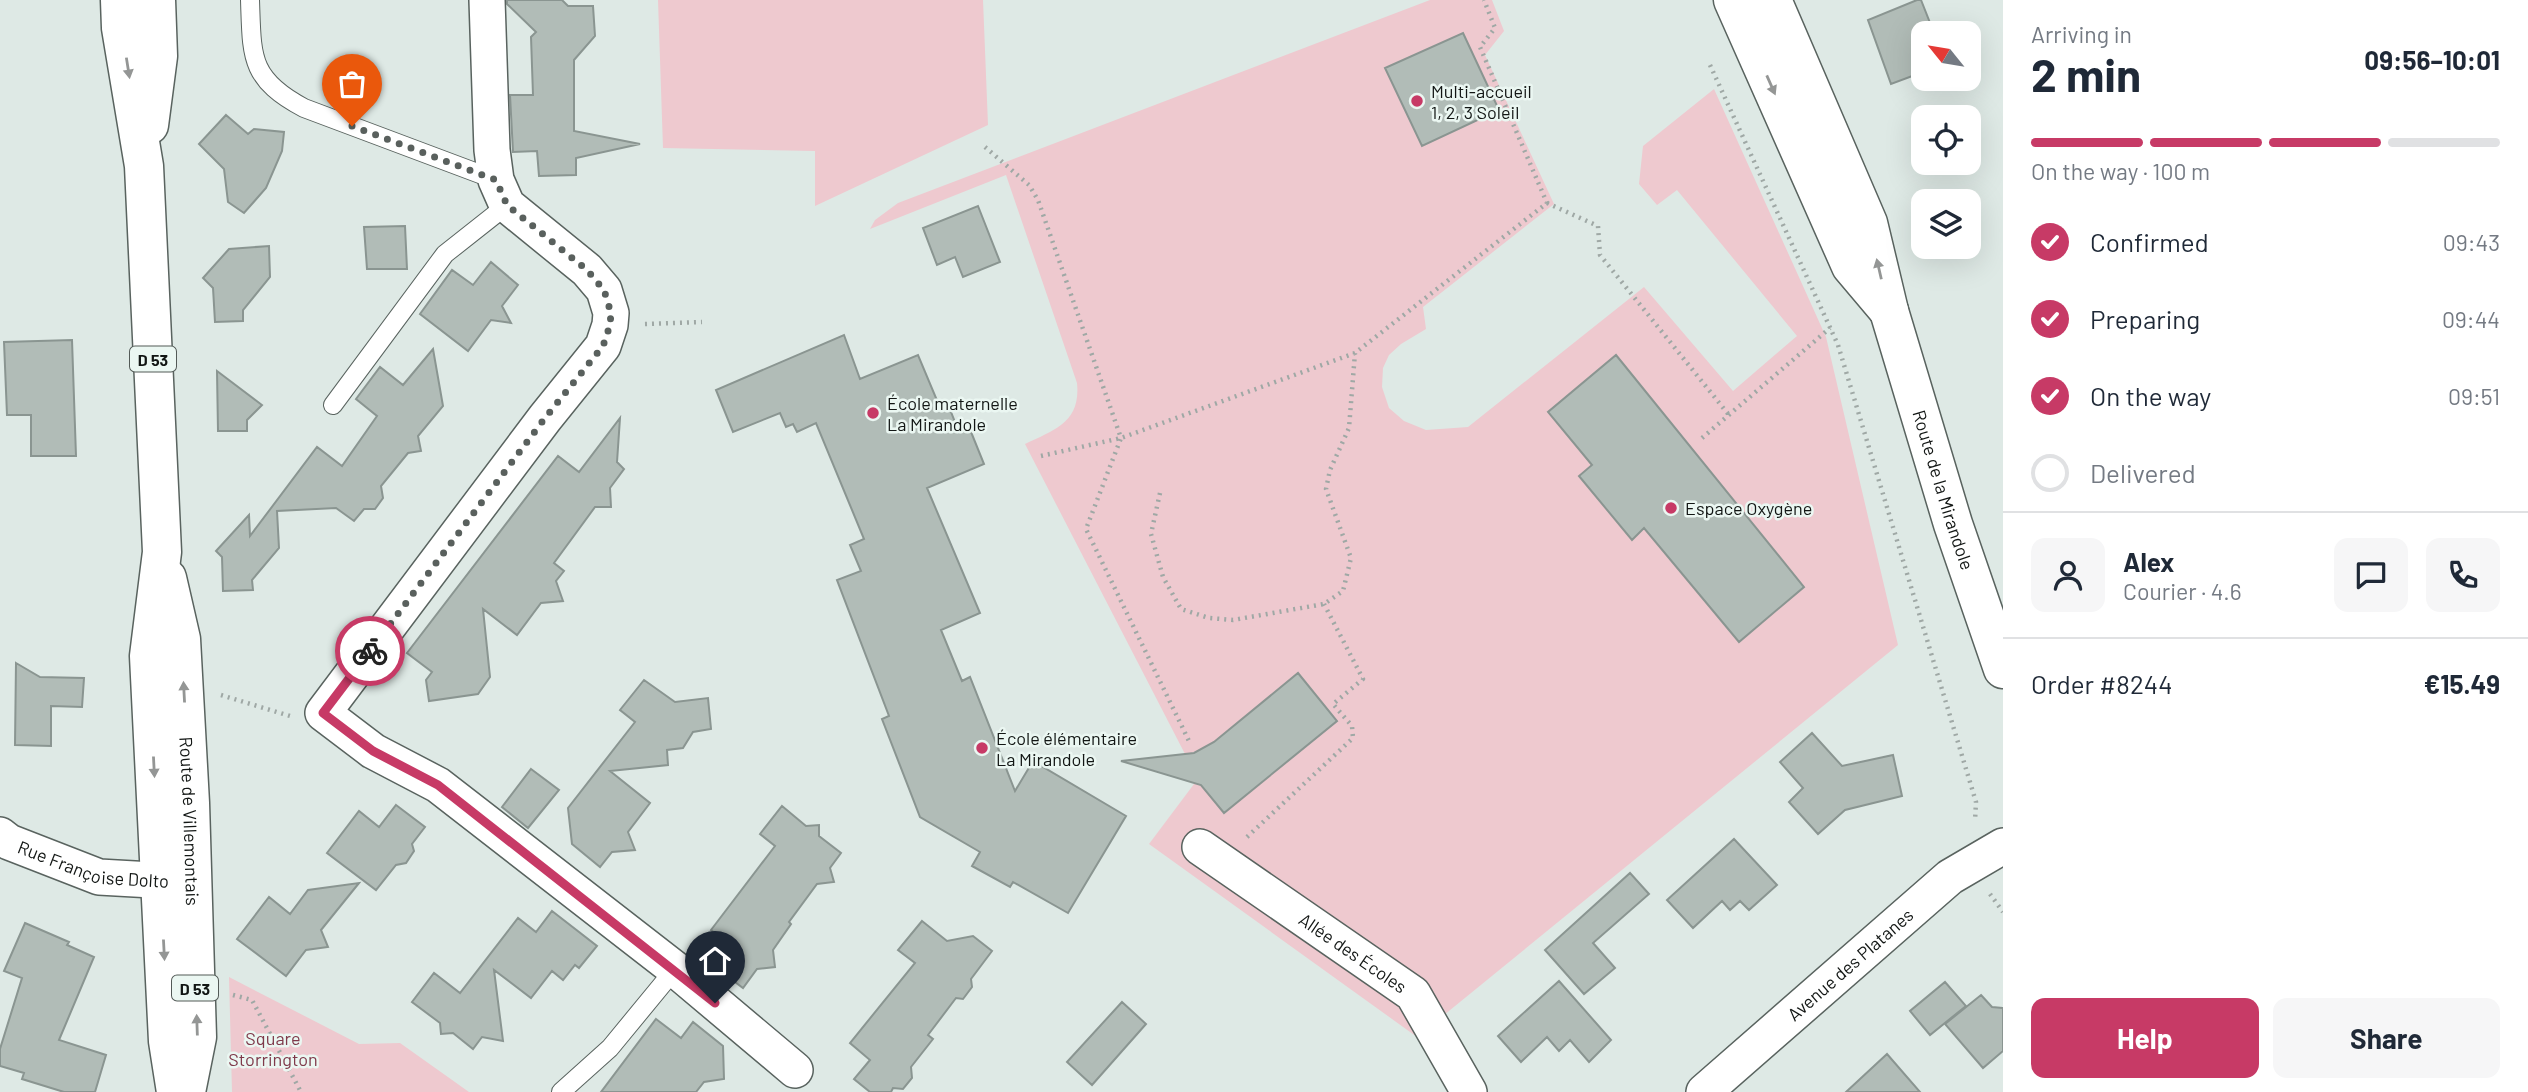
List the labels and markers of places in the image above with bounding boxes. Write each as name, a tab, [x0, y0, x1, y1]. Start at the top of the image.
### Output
pin	[322, 54, 382, 126]
place label: Multi-accueil 1, 2, 3 Soleil	[1431, 80, 1532, 123]
marker: Multi-accueil 1, 2, 3 Soleil	[1409, 93, 1425, 109]
place label: École maternelle La Mirandole	[887, 392, 1018, 435]
marker: École maternelle La Mirandole	[865, 405, 881, 421]
place label: Espace Oxygène	[1685, 497, 1812, 519]
marker: Espace Oxygène	[1663, 500, 1679, 516]
place label: École élémentaire La Mirandole	[996, 727, 1137, 770]
marker: École élémentaire La Mirandole	[974, 740, 990, 756]
pin	[685, 931, 745, 1003]

